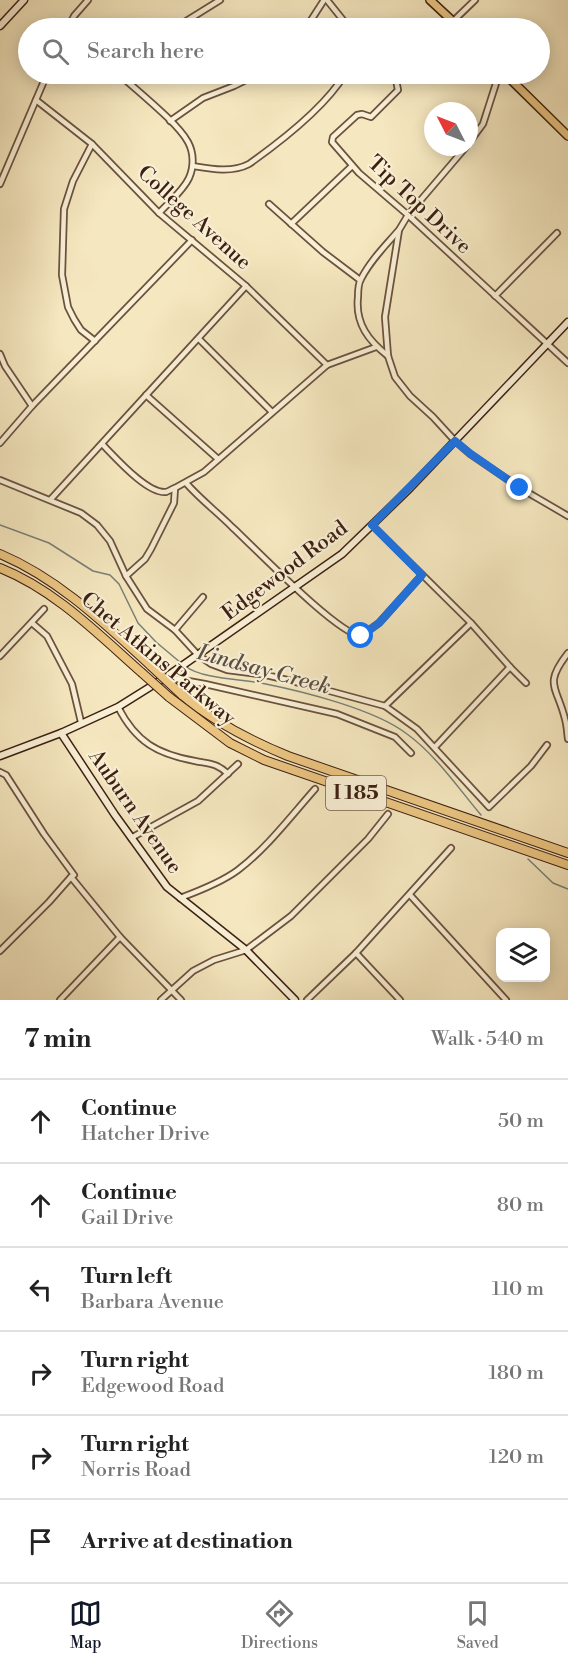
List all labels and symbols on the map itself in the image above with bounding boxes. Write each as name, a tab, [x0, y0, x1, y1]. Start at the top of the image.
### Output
north arrow	[424, 102, 478, 156]
street label: Tip Top Drive	[362, 150, 476, 260]
street label: College Avenue	[132, 160, 256, 276]
route end	[506, 474, 532, 500]
street label: Edgewood Road	[217, 515, 353, 627]
street label: Chet Atkins Parkway	[75, 587, 241, 732]
route start	[347, 622, 373, 648]
water label: Lindsay Creek	[193, 639, 334, 701]
street label: Auburn Avenue	[82, 744, 187, 879]
road number: I 185	[326, 776, 386, 810]

